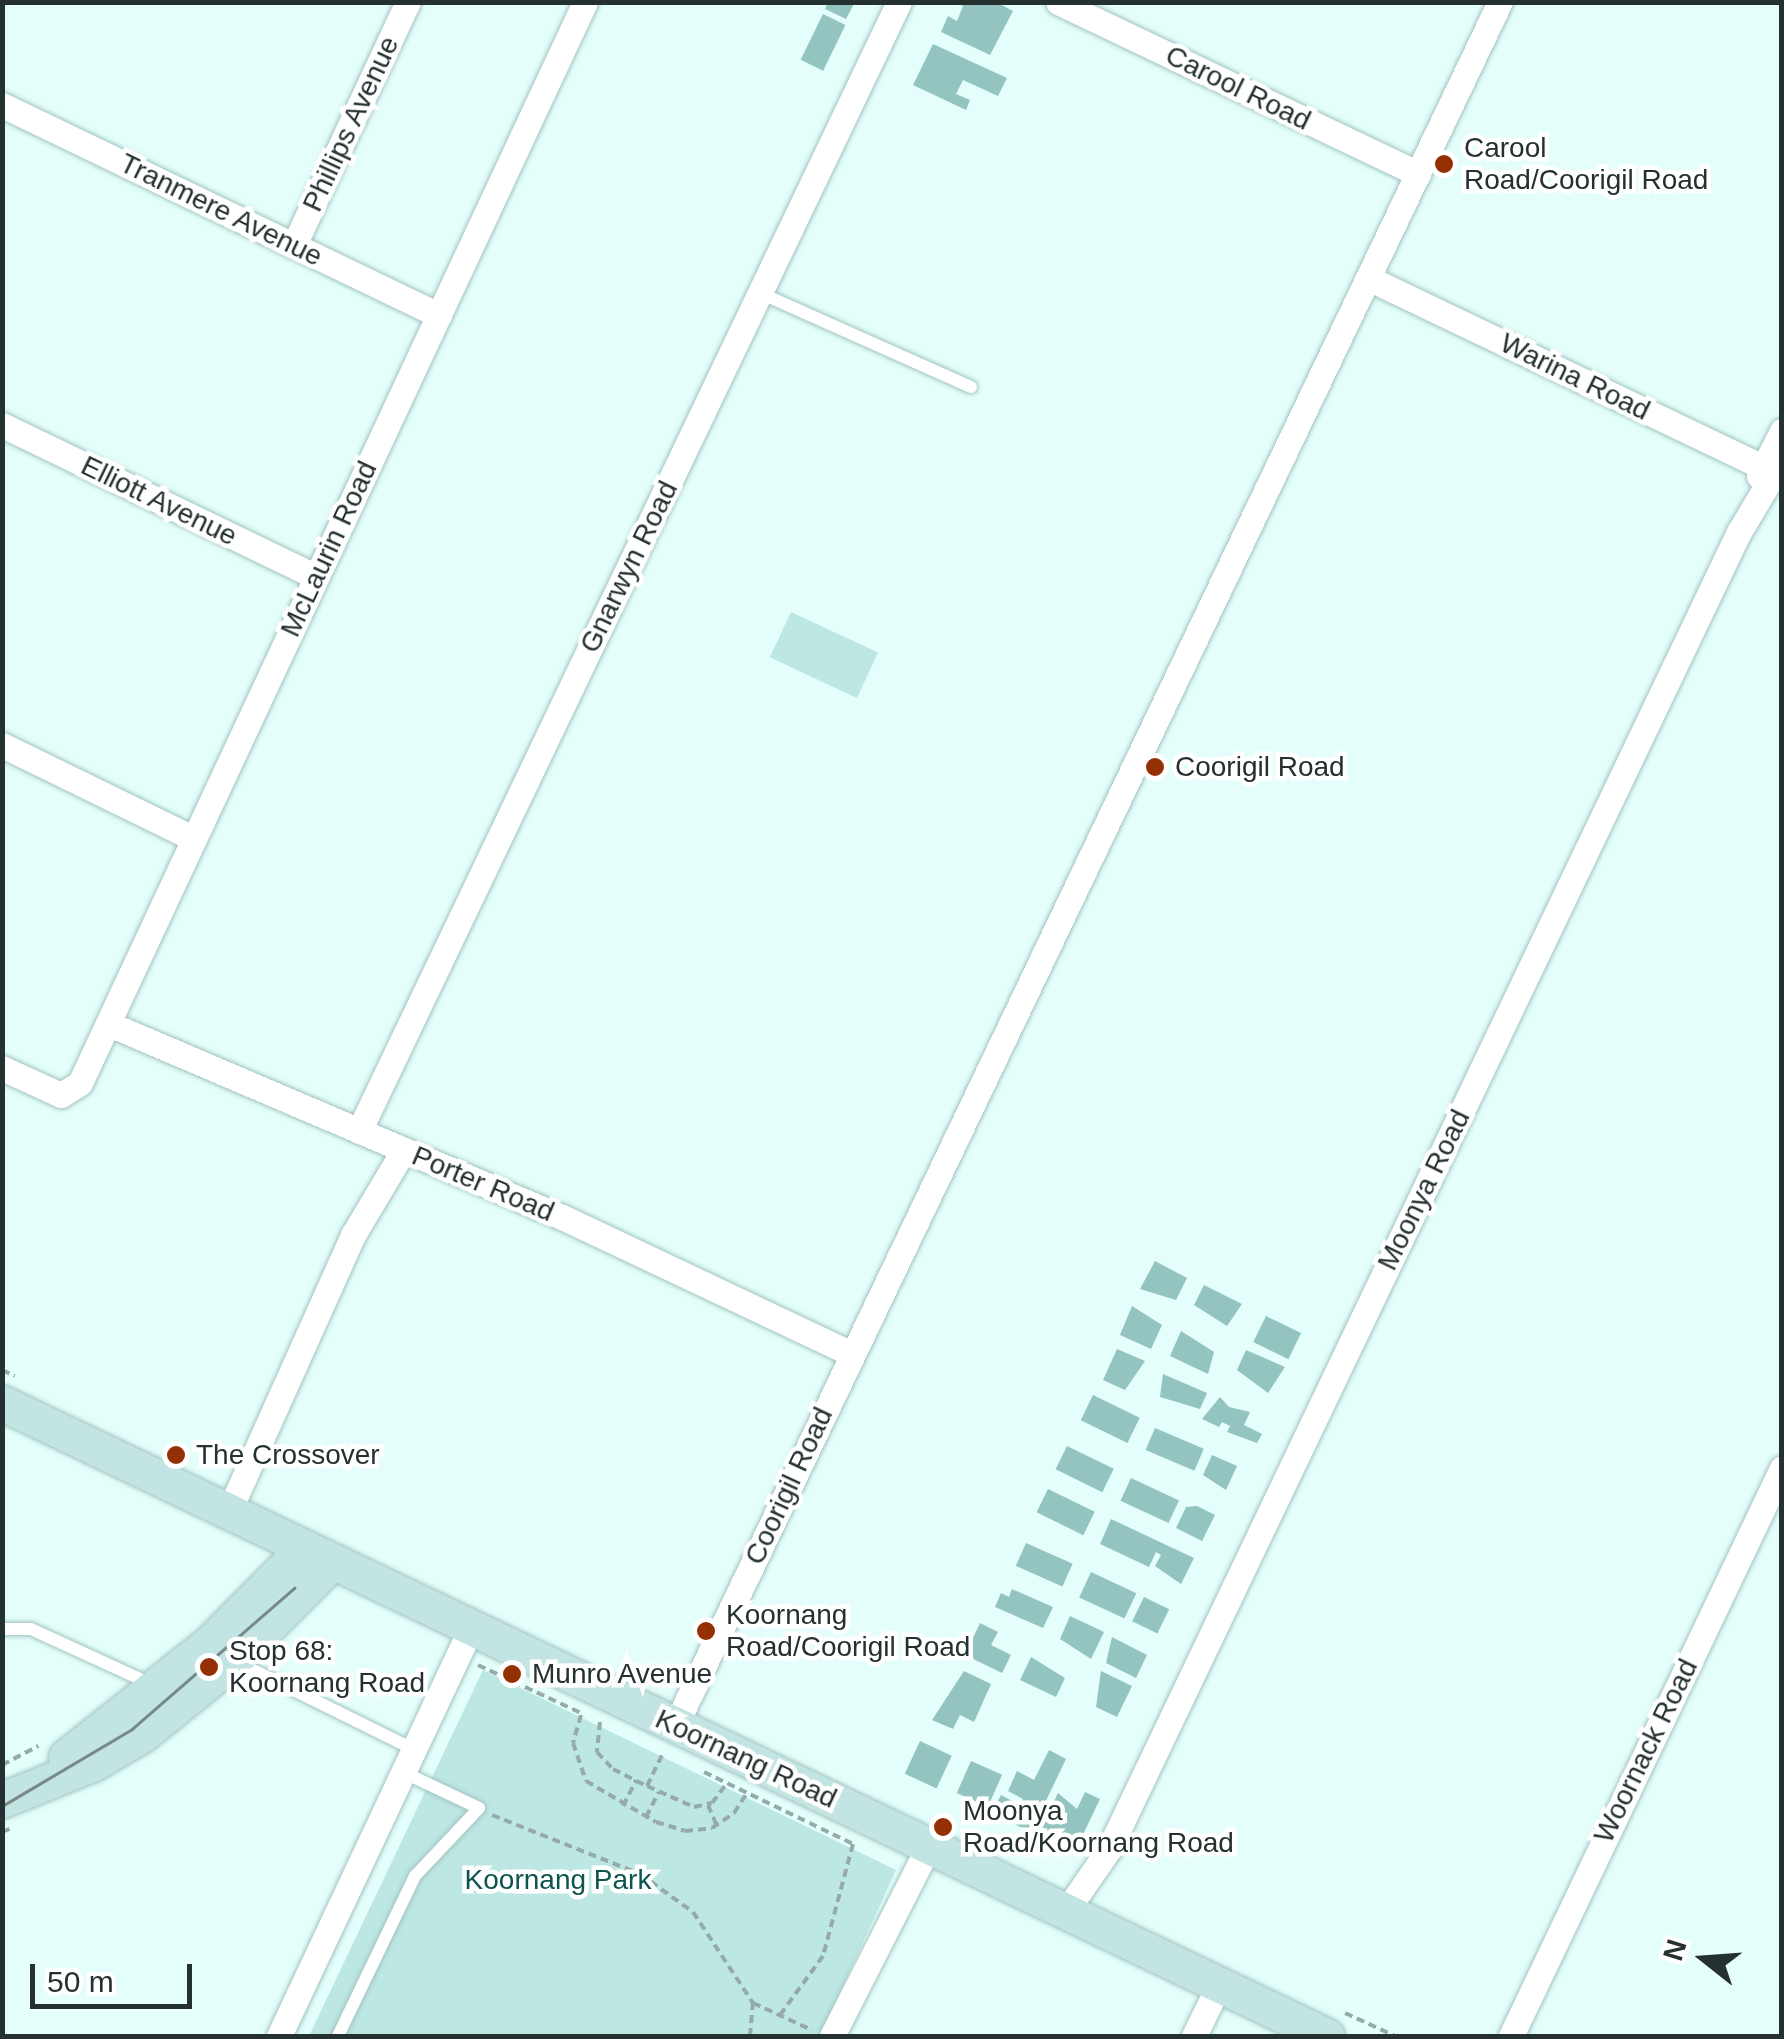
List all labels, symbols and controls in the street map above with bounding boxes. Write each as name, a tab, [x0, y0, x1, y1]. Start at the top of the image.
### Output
street label: Phillips Avenue	[295, 30, 407, 218]
street label: Carool Road	[1160, 38, 1316, 138]
place label: Carool Road/Coorigil Road	[1464, 131, 1708, 197]
street label: Tranmere Avenue	[114, 146, 328, 274]
marker: Carool Road/Coorigil Road	[1433, 153, 1455, 175]
street label: Warina Road	[1495, 326, 1655, 428]
street label: Elliott Avenue	[75, 448, 243, 554]
street label: McLaurin Road	[274, 456, 384, 642]
street label: Gnarwyn Road	[573, 476, 685, 658]
place label: Coorigil Road	[1175, 750, 1345, 784]
marker: Coorigil Road	[1144, 756, 1166, 778]
street label: Moonya Road	[1371, 1104, 1477, 1276]
street label: Porter Road	[407, 1139, 559, 1229]
street label: Coorigil Road	[738, 1402, 840, 1570]
place label: The Crossover	[196, 1438, 380, 1472]
marker: The Crossover	[165, 1444, 187, 1466]
place label: Koornang Road/Coorigil Road	[726, 1598, 970, 1664]
marker: Koornang Road/Coorigil Road	[695, 1620, 717, 1642]
place label: Stop 68: Koornang Road	[229, 1634, 425, 1700]
street label: Woornack Road	[1587, 1654, 1705, 1848]
marker: Stop 68: Koornang Road	[198, 1656, 220, 1678]
place label: Munro Avenue	[532, 1657, 714, 1691]
marker: Munro Avenue	[501, 1663, 523, 1685]
street label: Koornang Road	[650, 1702, 842, 1816]
place label: Moonya Road/Koornang Road	[963, 1794, 1234, 1860]
marker: Moonya Road/Koornang Road	[932, 1816, 954, 1838]
park label: Koornang Park	[465, 1863, 651, 1897]
north arrow	[1654, 1909, 1754, 2009]
text: N	[1657, 1936, 1693, 1964]
scale bar	[35, 1944, 198, 2006]
text: 50 m	[47, 1965, 114, 1998]

